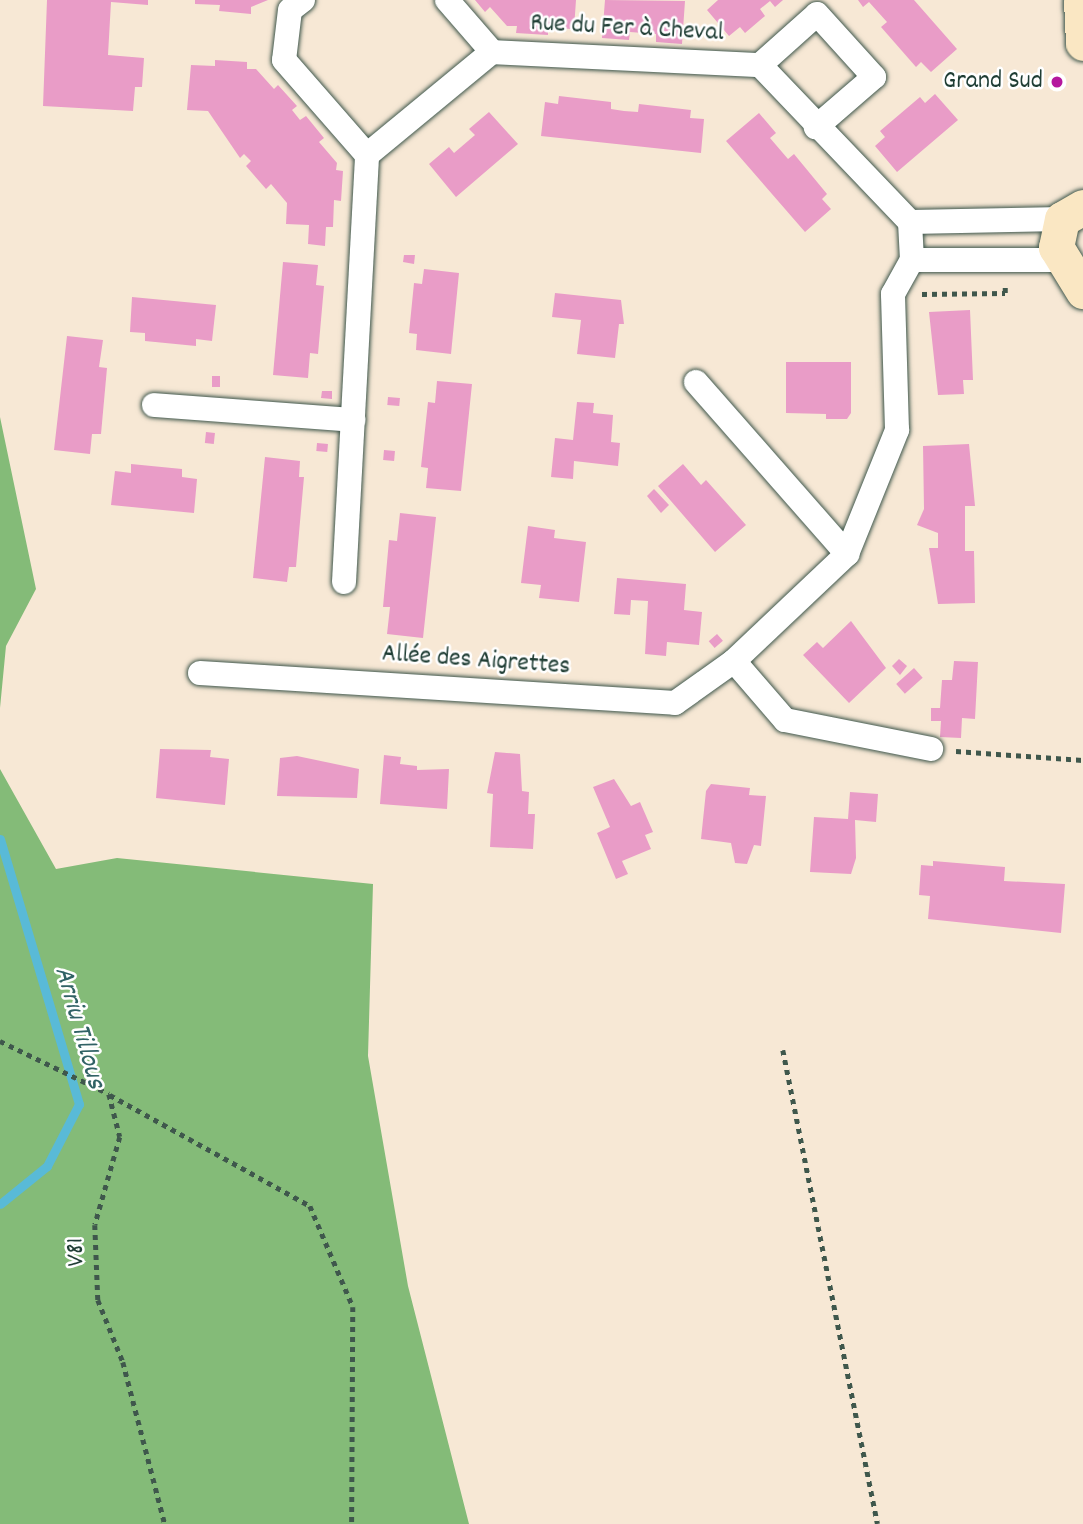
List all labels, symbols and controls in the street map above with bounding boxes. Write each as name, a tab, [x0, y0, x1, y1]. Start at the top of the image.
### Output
street label: Rue du Fer à Cheval	[530, 8, 724, 50]
place label: Grand Sud	[943, 66, 1043, 98]
marker: Grand Sud	[1049, 74, 1065, 90]
street label: Allée des Aigrettes	[381, 639, 571, 683]
water label: Arriu Tillous	[45, 963, 111, 1093]
street label: V81	[61, 1237, 93, 1267]

